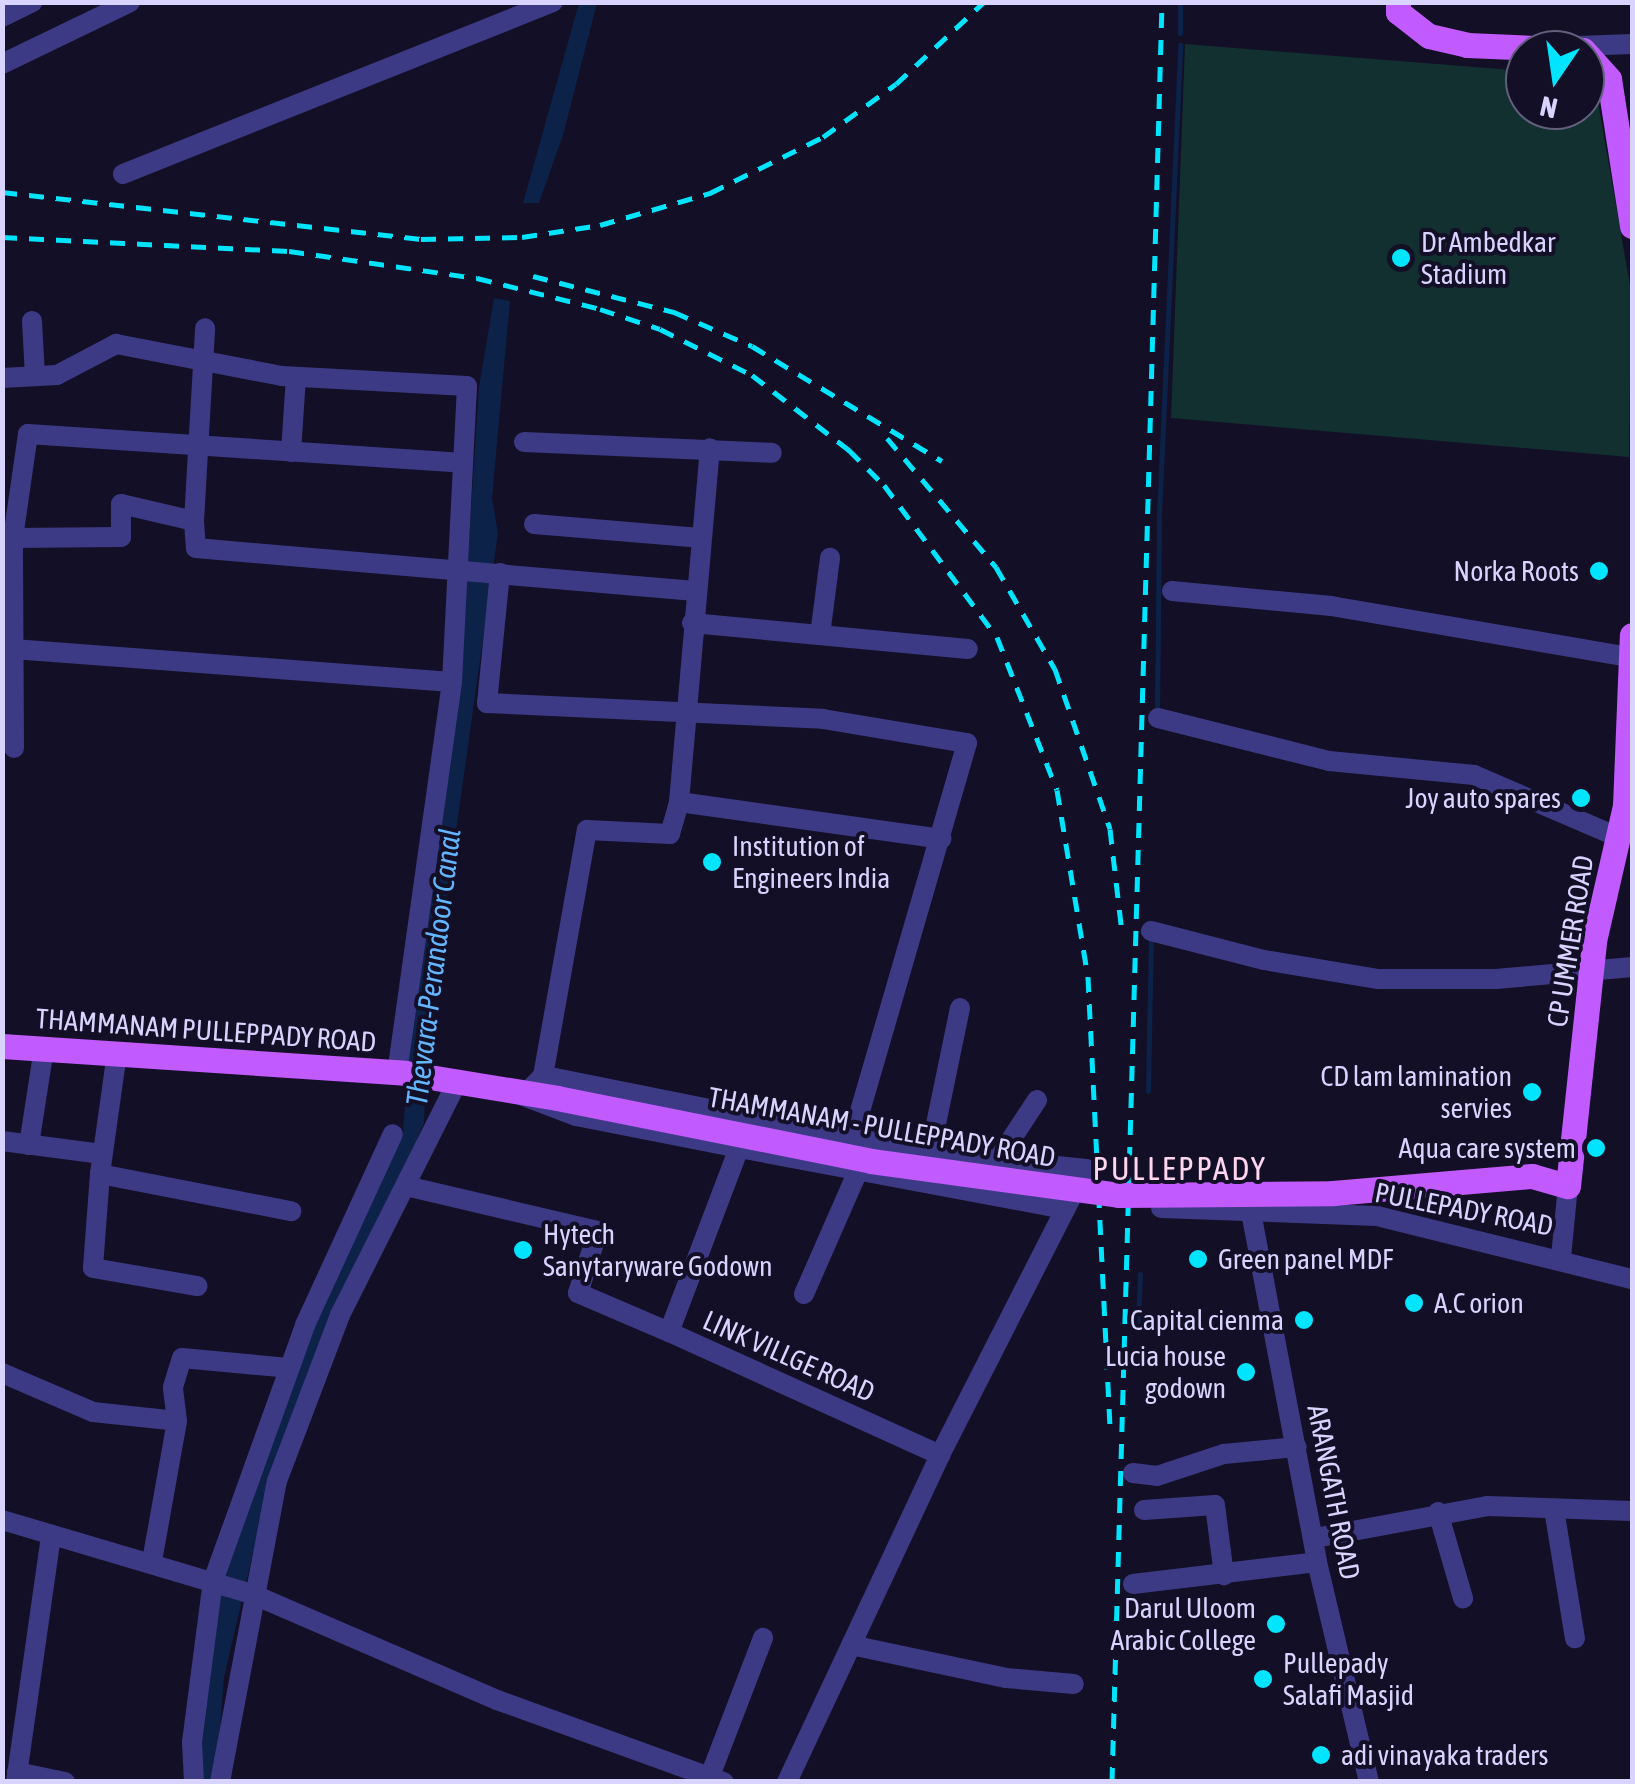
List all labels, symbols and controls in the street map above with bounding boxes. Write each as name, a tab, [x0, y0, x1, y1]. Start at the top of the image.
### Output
north arrow	[1505, 30, 1605, 130]
text: N	[1537, 90, 1560, 125]
place label: Dr Ambedkar Stadium	[1421, 225, 1555, 291]
marker: Dr Ambedkar Stadium	[1390, 247, 1412, 269]
place label: Norka Roots	[1454, 554, 1579, 588]
marker: Norka Roots	[1588, 560, 1610, 582]
place label: Joy auto spares	[1405, 781, 1561, 815]
marker: Joy auto spares	[1570, 787, 1592, 809]
water label: Thevara-Perandoor Canal	[398, 826, 468, 1108]
place label: Institution of Engineers India	[732, 829, 890, 895]
marker: Institution of Engineers India	[701, 851, 723, 873]
street label: CP UMMER ROAD	[1540, 853, 1600, 1029]
street label: THAMMANAM PULLEPPADY ROAD	[35, 1001, 377, 1059]
place label: CD lam lamination servies	[1321, 1059, 1512, 1125]
street label: THAMMANAM - PULLEPPADY ROAD	[706, 1080, 1058, 1174]
marker: CD lam lamination servies	[1521, 1081, 1543, 1103]
place label: Aqua care system	[1398, 1131, 1576, 1165]
marker: Aqua care system	[1585, 1137, 1607, 1159]
district label: PULLEPPADY	[1093, 1150, 1267, 1188]
street label: PULLEPADY ROAD	[1372, 1175, 1556, 1243]
place label: Hytech Sanytaryware Godown	[543, 1217, 772, 1283]
marker: Hytech Sanytaryware Godown	[512, 1239, 534, 1261]
place label: Green panel MDF	[1218, 1242, 1393, 1276]
marker: Green panel MDF	[1187, 1248, 1209, 1270]
place label: A.C orion	[1434, 1286, 1524, 1320]
marker: A.C orion	[1403, 1292, 1425, 1314]
street label: LINK VILLGE ROAD	[698, 1303, 880, 1409]
place label: Capital cienma	[1130, 1303, 1284, 1337]
marker: Capital cienma	[1293, 1309, 1315, 1331]
place label: Lucia house godown	[1105, 1339, 1226, 1405]
marker: Lucia house godown	[1235, 1361, 1257, 1383]
street label: ARANGATH ROAD	[1301, 1402, 1367, 1582]
place label: Darul Uloom Arabic College	[1110, 1591, 1256, 1657]
marker: Darul Uloom Arabic College	[1265, 1613, 1287, 1635]
place label: Pullepady Salafi Masjid	[1283, 1646, 1414, 1712]
marker: Pullepady Salafi Masjid	[1252, 1668, 1274, 1690]
place label: adi vinayaka traders	[1341, 1738, 1549, 1772]
marker: adi vinayaka traders	[1310, 1744, 1332, 1766]

